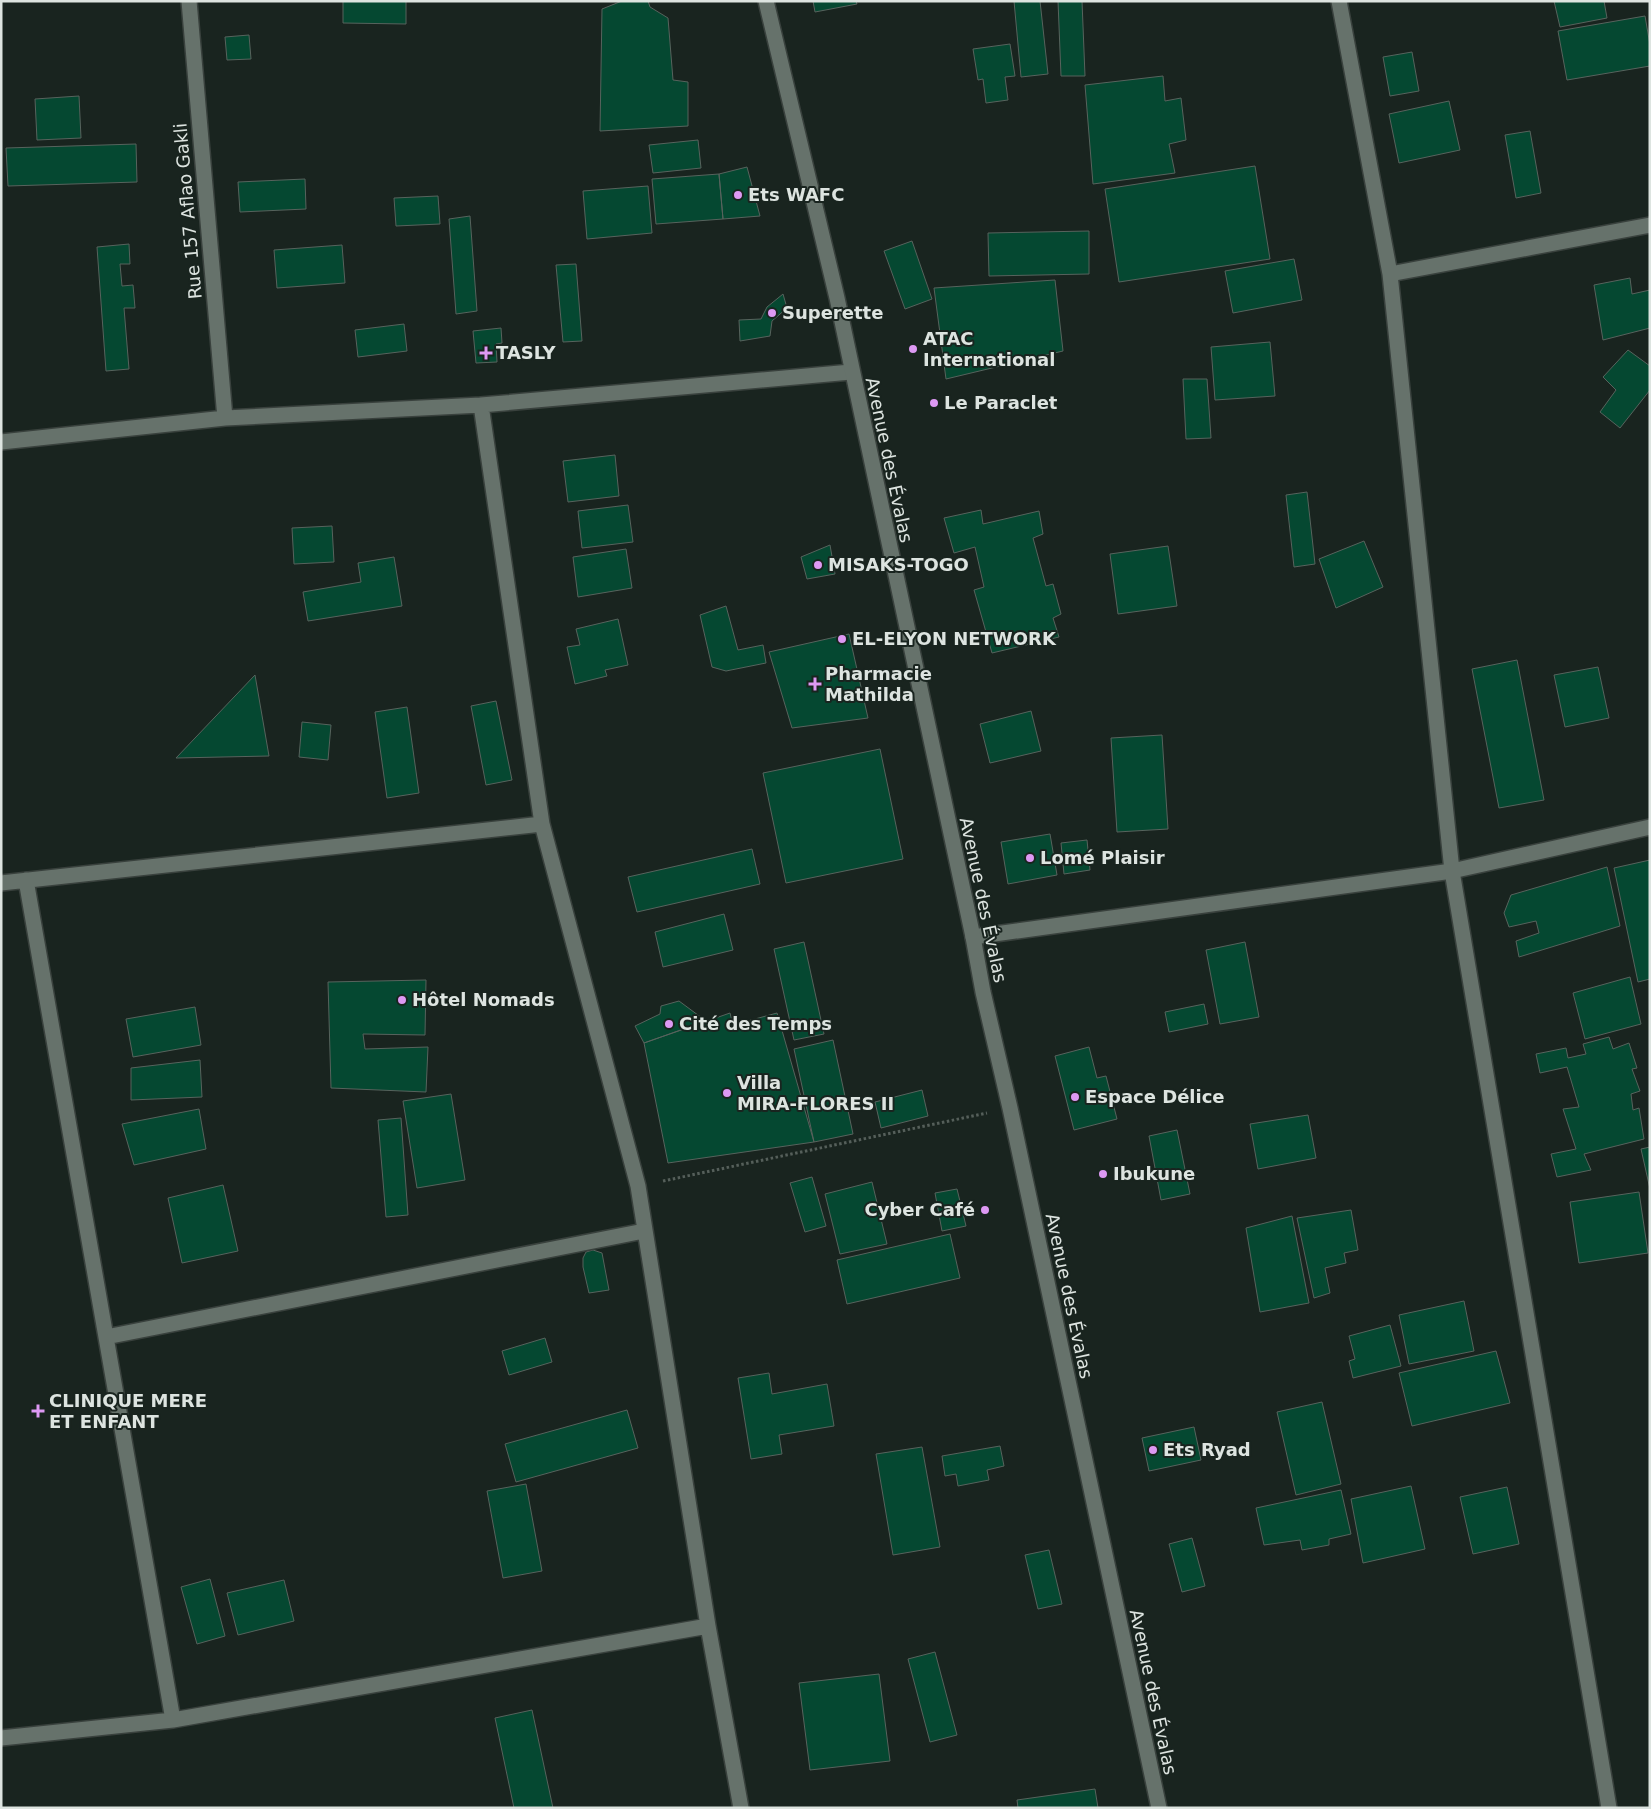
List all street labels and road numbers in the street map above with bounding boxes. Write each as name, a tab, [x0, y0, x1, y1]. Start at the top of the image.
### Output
street label: Rue 157 Aflao Gakli	[169, 122, 206, 300]
street label: Avenue des Évalas	[862, 375, 917, 545]
street label: Avenue des Évalas	[956, 815, 1011, 985]
street label: Avenue des Évalas	[1042, 1211, 1097, 1381]
street label: Avenue des Évalas	[1126, 1607, 1181, 1777]

